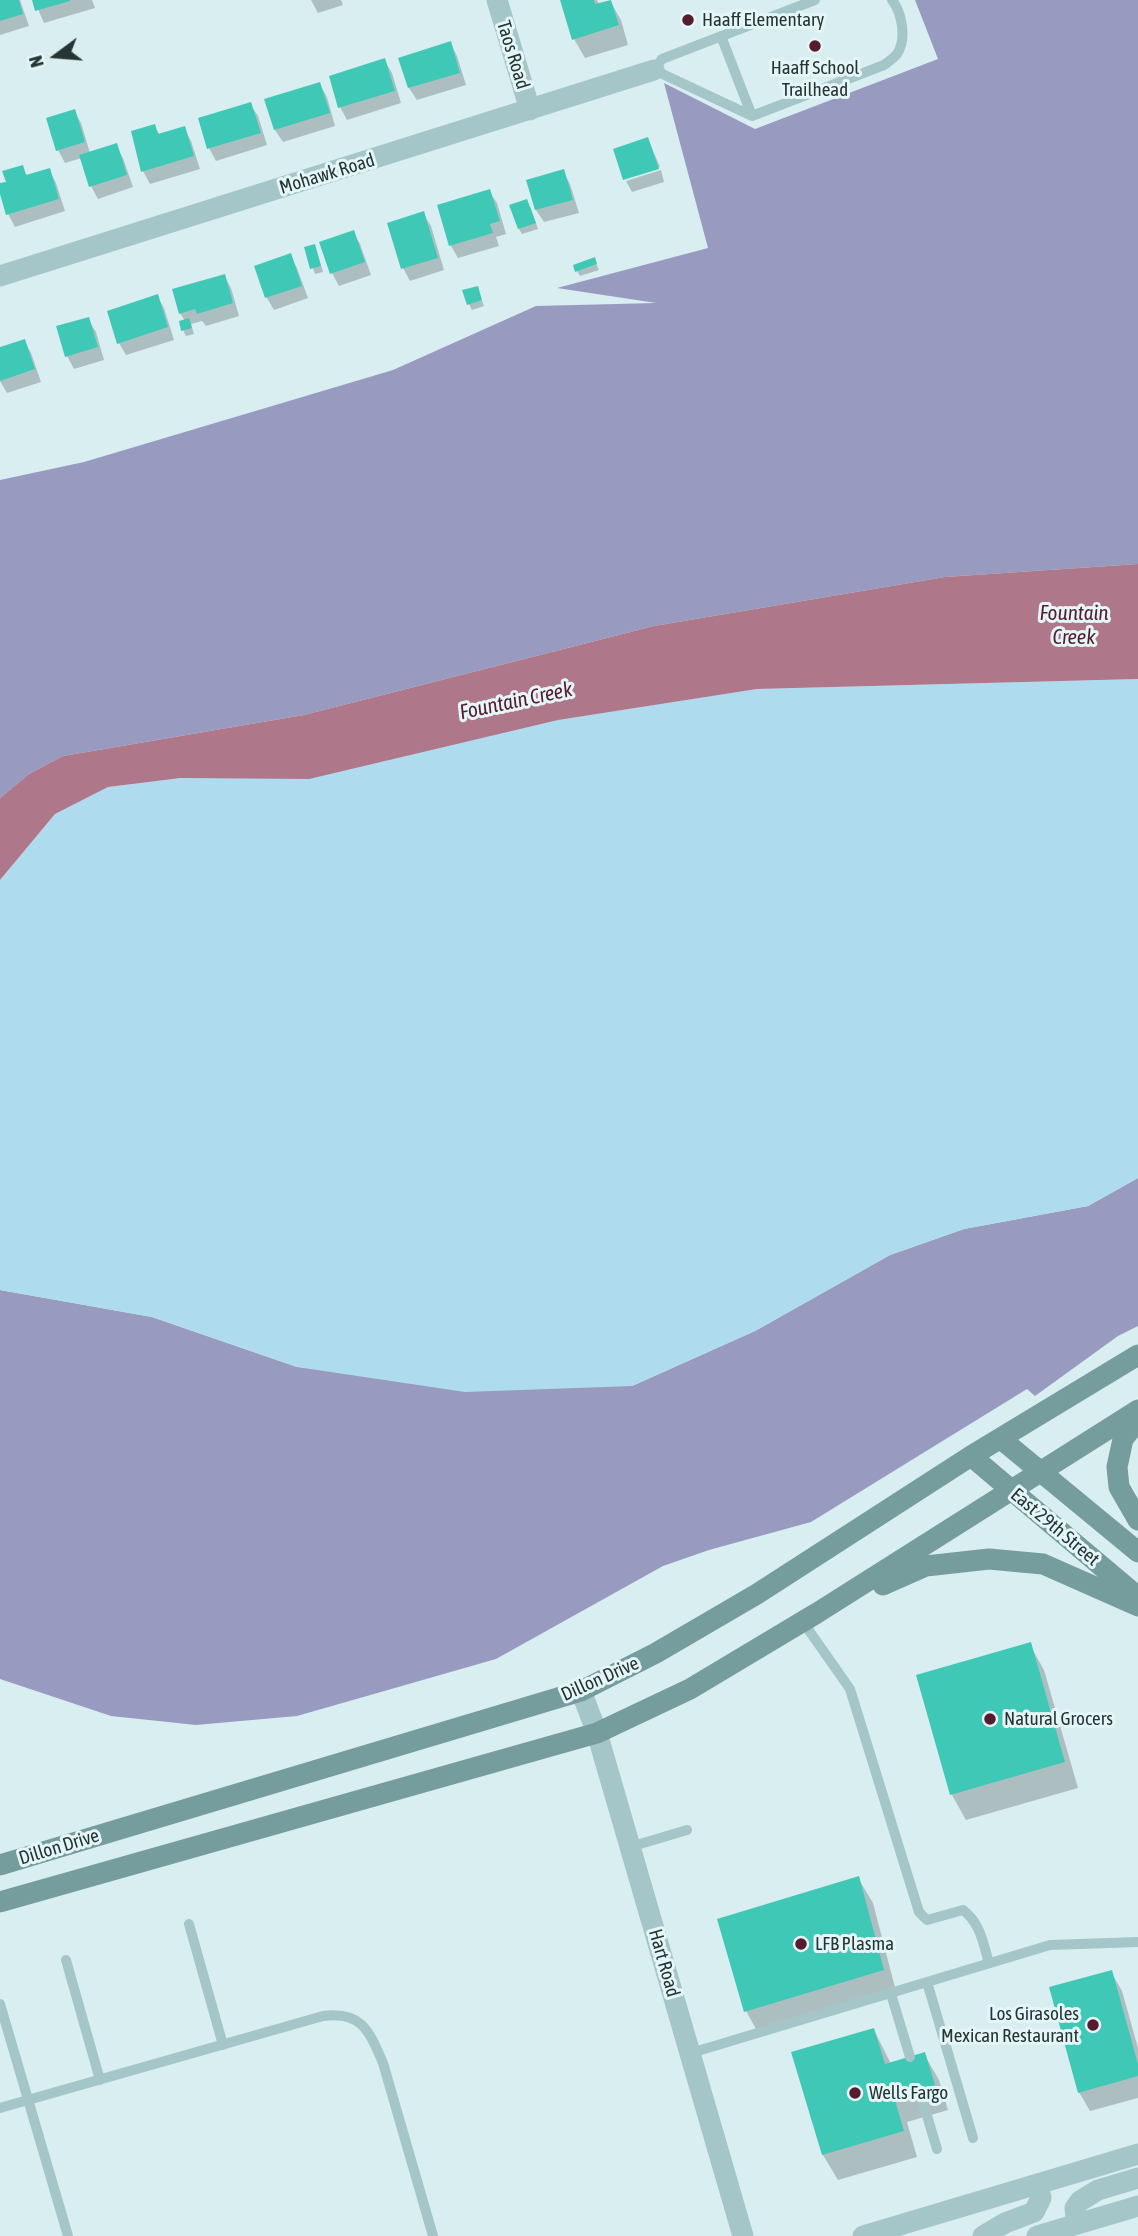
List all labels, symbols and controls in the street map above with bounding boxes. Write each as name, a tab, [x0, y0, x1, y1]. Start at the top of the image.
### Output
place label: Haaff Elementary	[702, 9, 824, 31]
marker: Haaff Elementary	[680, 12, 696, 28]
street label: Taos Road	[492, 18, 534, 92]
north arrow	[21, 21, 91, 91]
marker: Haaff School Trailhead	[807, 38, 823, 54]
text: N	[24, 53, 48, 70]
place label: Haaff School Trailhead	[771, 57, 859, 101]
street label: Mohawk Road	[277, 149, 377, 199]
water label: Fountain Creek	[1040, 600, 1108, 650]
water label: Fountain Creek	[457, 677, 575, 725]
street label: East 29th Street	[1006, 1483, 1104, 1571]
street label: Dillon Drive	[558, 1652, 642, 1706]
place label: Natural Grocers	[1004, 1708, 1113, 1730]
marker: Natural Grocers	[982, 1711, 998, 1727]
street label: Dillon Drive	[16, 1824, 102, 1870]
street label: Hart Road	[643, 1926, 685, 2000]
place label: LFB Plasma	[815, 1933, 894, 1955]
marker: LFB Plasma	[793, 1936, 809, 1952]
place label: Los Girasoles Mexican Restaurant	[941, 2003, 1079, 2047]
marker: Los Girasoles Mexican Restaurant	[1085, 2017, 1101, 2033]
place label: Wells Fargo	[869, 2082, 948, 2104]
marker: Wells Fargo	[847, 2085, 863, 2101]

